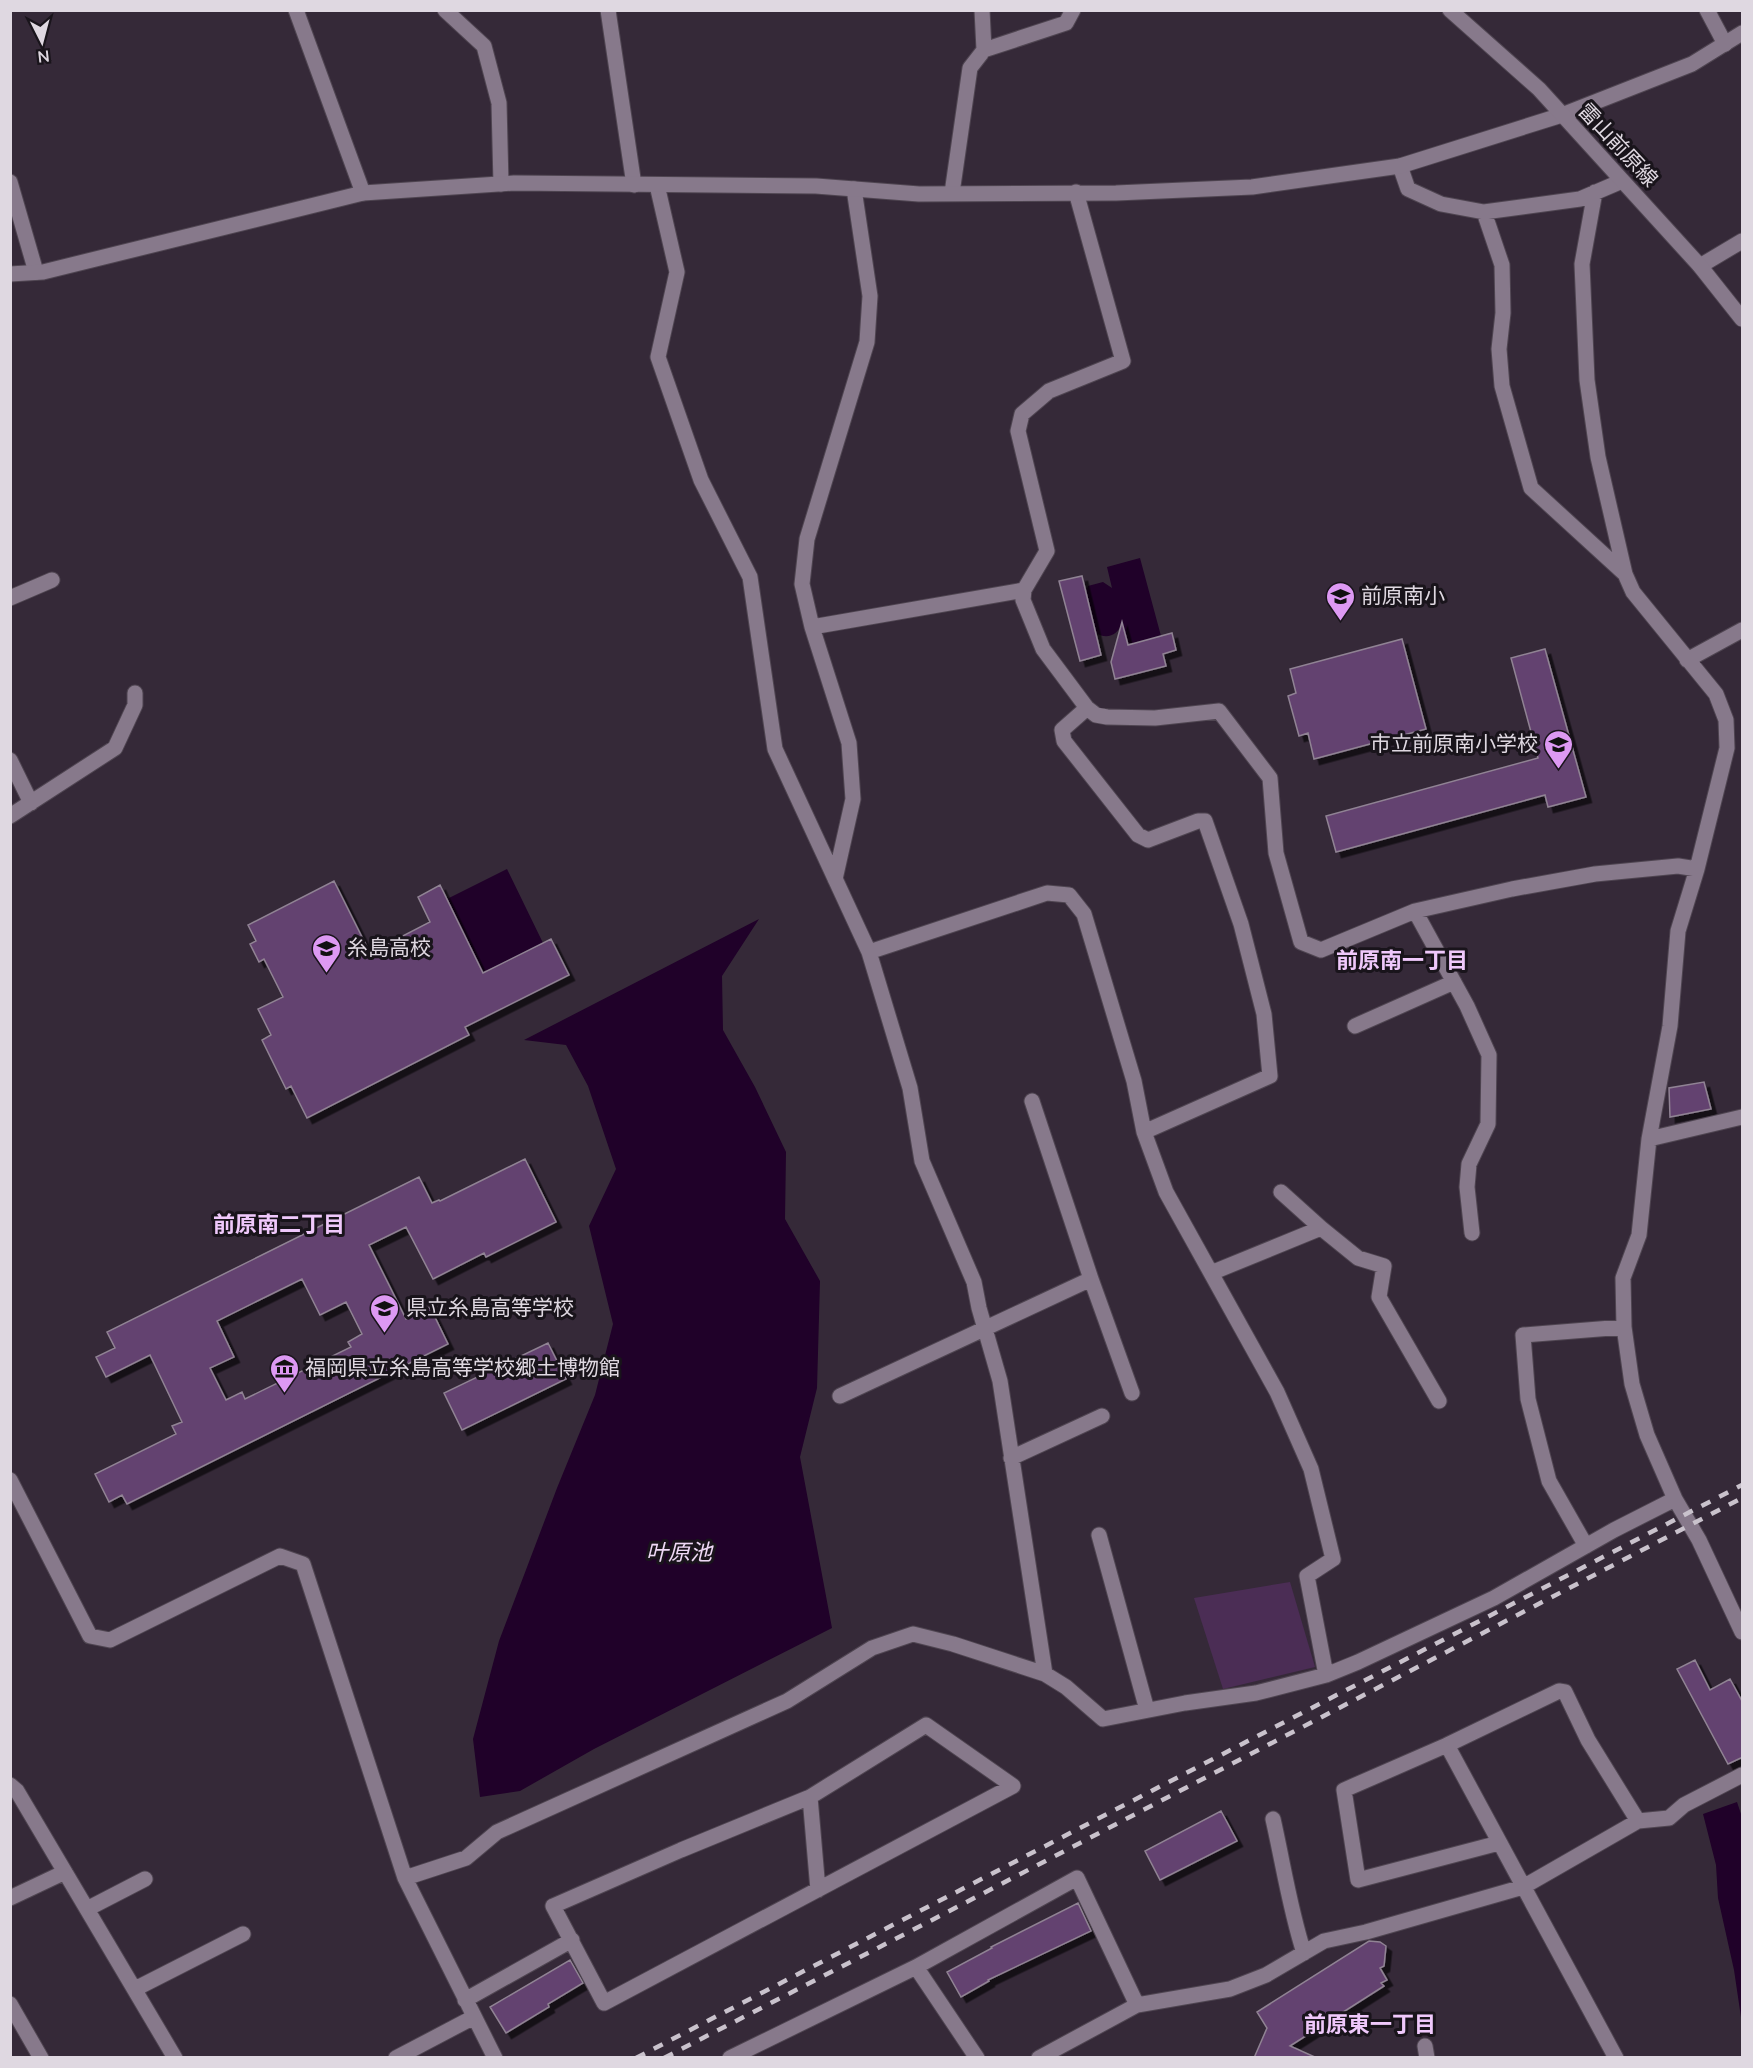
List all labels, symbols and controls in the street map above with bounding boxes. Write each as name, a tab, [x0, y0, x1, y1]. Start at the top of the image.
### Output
north arrow	[12, 12, 72, 72]
text: N	[37, 46, 51, 67]
street label: 雷山前原線	[1573, 97, 1664, 192]
school or university icon: 前原南小	[1324, 580, 1356, 622]
place label: 前原南小	[1361, 582, 1445, 608]
school or university icon: 市立前原南小学校	[1543, 728, 1575, 770]
place label: 市立前原南小学校	[1370, 730, 1538, 756]
school or university icon: 糸島高校	[310, 932, 342, 974]
place label: 糸島高校	[347, 934, 431, 960]
district label: 前原南一丁目	[1336, 946, 1468, 974]
district label: 前原南二丁目	[213, 1210, 345, 1238]
school or university icon: 県立糸島高等学校	[369, 1292, 401, 1334]
place label: 県立糸島高等学校	[406, 1294, 574, 1320]
museum icon: 福岡県立糸島高等学校郷土博物館	[268, 1352, 300, 1394]
place label: 福岡県立糸島高等学校郷土博物館	[305, 1354, 620, 1380]
water label: 叶原池	[646, 1538, 714, 1566]
district label: 前原東一丁目	[1304, 2010, 1436, 2038]

